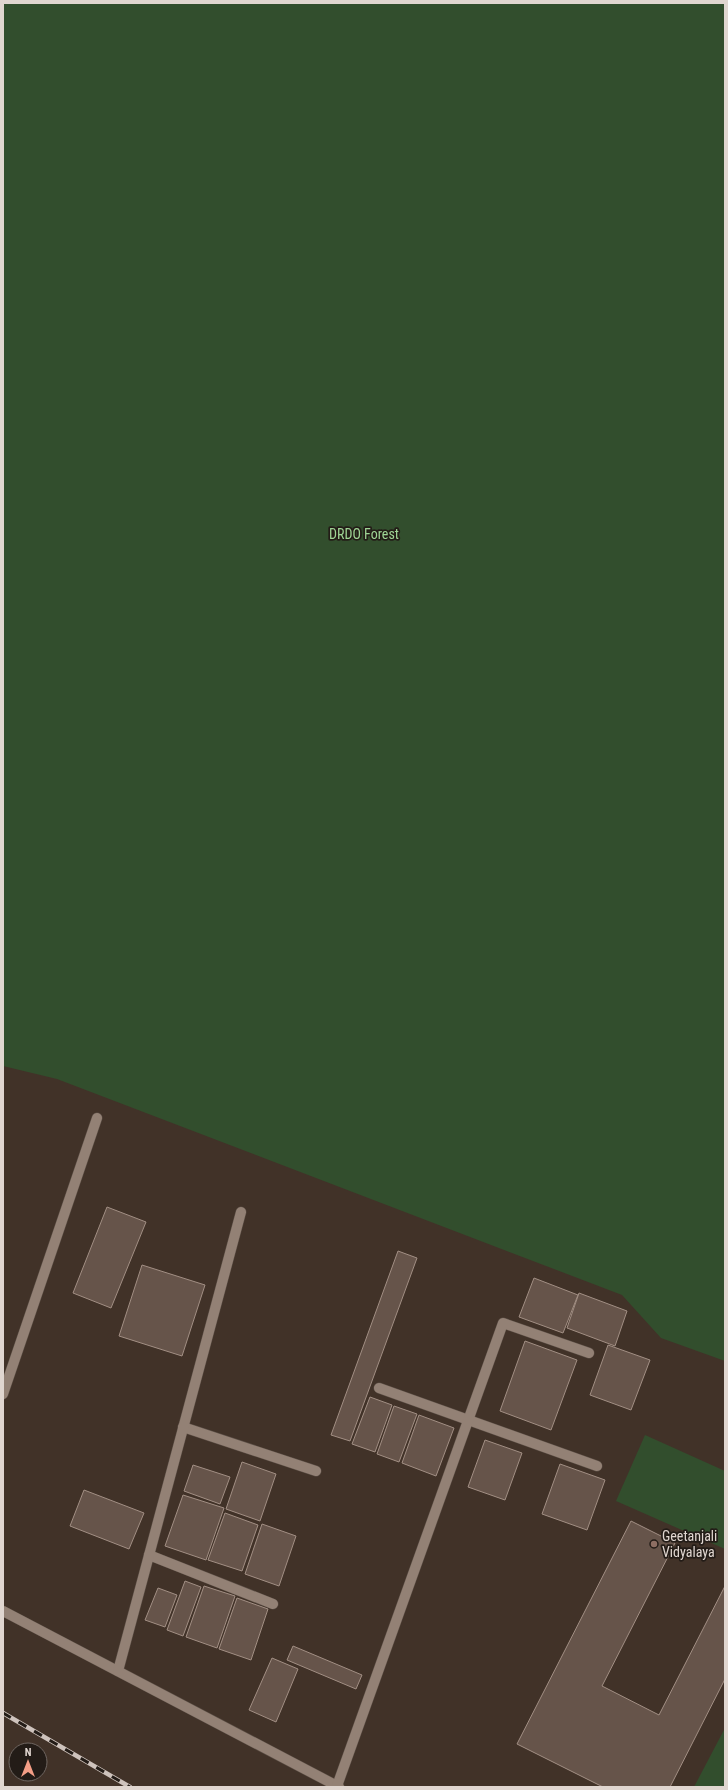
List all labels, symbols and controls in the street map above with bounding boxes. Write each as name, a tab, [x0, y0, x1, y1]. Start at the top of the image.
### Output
park label: DRDO Forest	[329, 526, 399, 542]
place label: Geetanjali Vidyalaya	[662, 1528, 717, 1560]
marker: Geetanjali Vidyalaya	[649, 1539, 659, 1549]
north arrow	[8, 1742, 48, 1782]
text: N	[25, 1746, 32, 1759]

